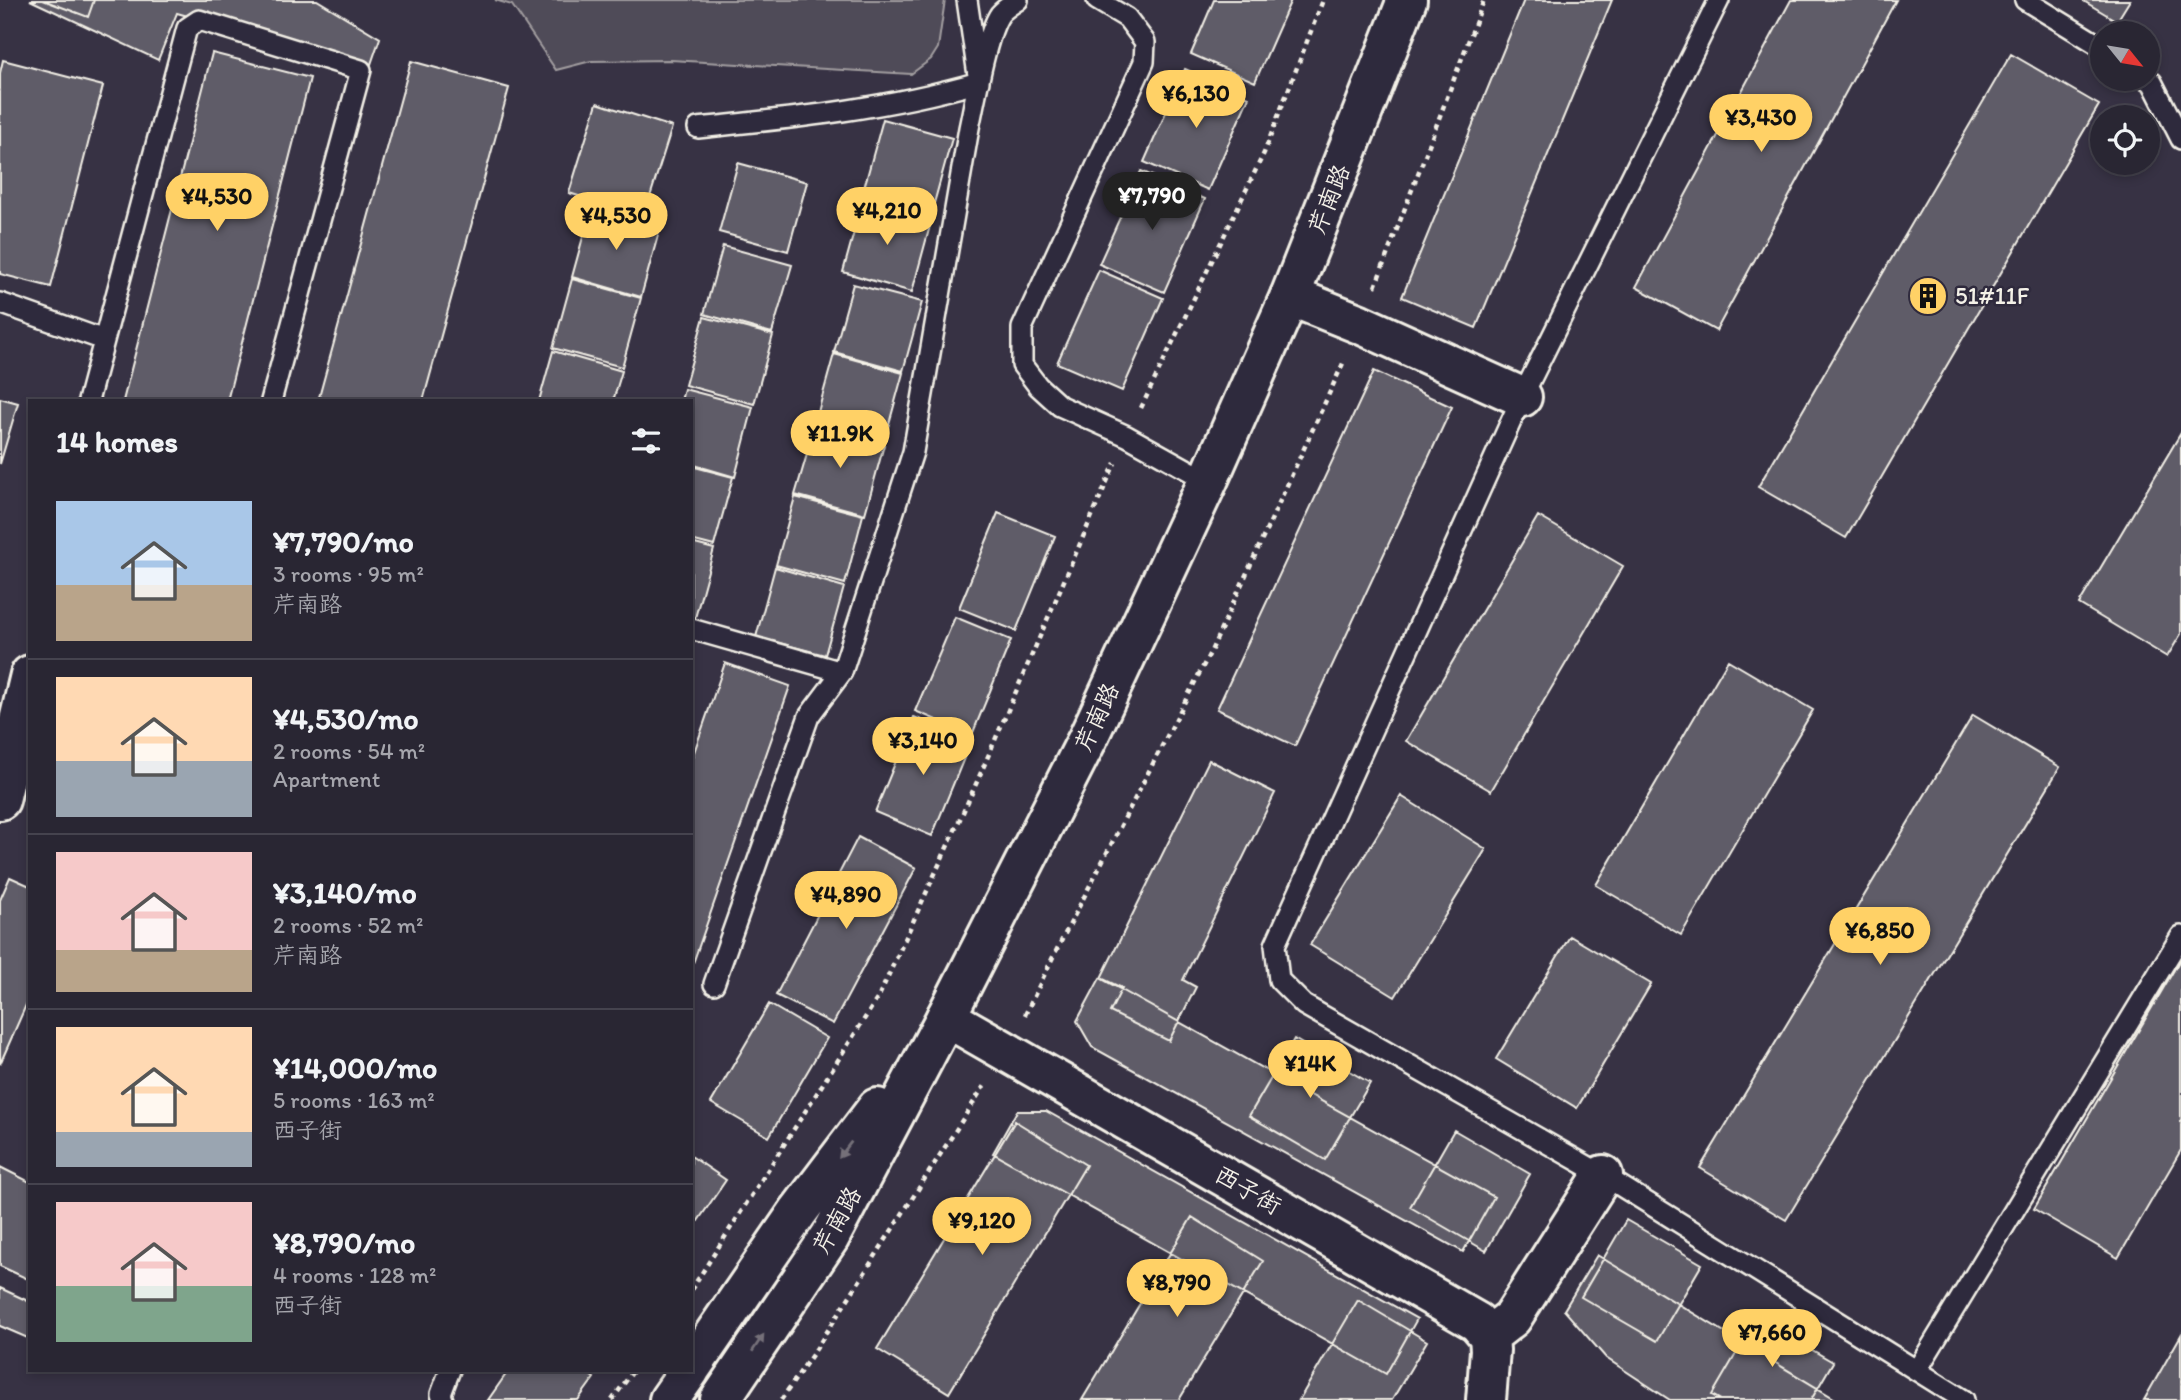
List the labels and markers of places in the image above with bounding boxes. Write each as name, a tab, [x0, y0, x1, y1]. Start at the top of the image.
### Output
pin: ¥6,130	[1139, 71, 1253, 130]
pin: ¥3,430	[1704, 94, 1818, 154]
pin: ¥7,790	[1095, 173, 1209, 232]
pin: ¥4,530	[160, 174, 274, 233]
pin: ¥4,210	[830, 188, 944, 247]
pin: ¥4,530	[559, 192, 673, 252]
building icon: 51#11F	[1907, 275, 1949, 317]
place label: 51#11F	[1955, 281, 2030, 310]
pin: ¥11.9K	[783, 410, 897, 470]
pin: ¥3,140	[866, 718, 980, 777]
pin: ¥4,890	[789, 872, 903, 931]
pin: ¥6,850	[1823, 908, 1937, 967]
pin: ¥14K	[1269, 1040, 1351, 1100]
pin: ¥9,120	[925, 1198, 1039, 1257]
pin: ¥8,790	[1120, 1260, 1234, 1319]
pin: ¥7,660	[1715, 1310, 1829, 1369]

